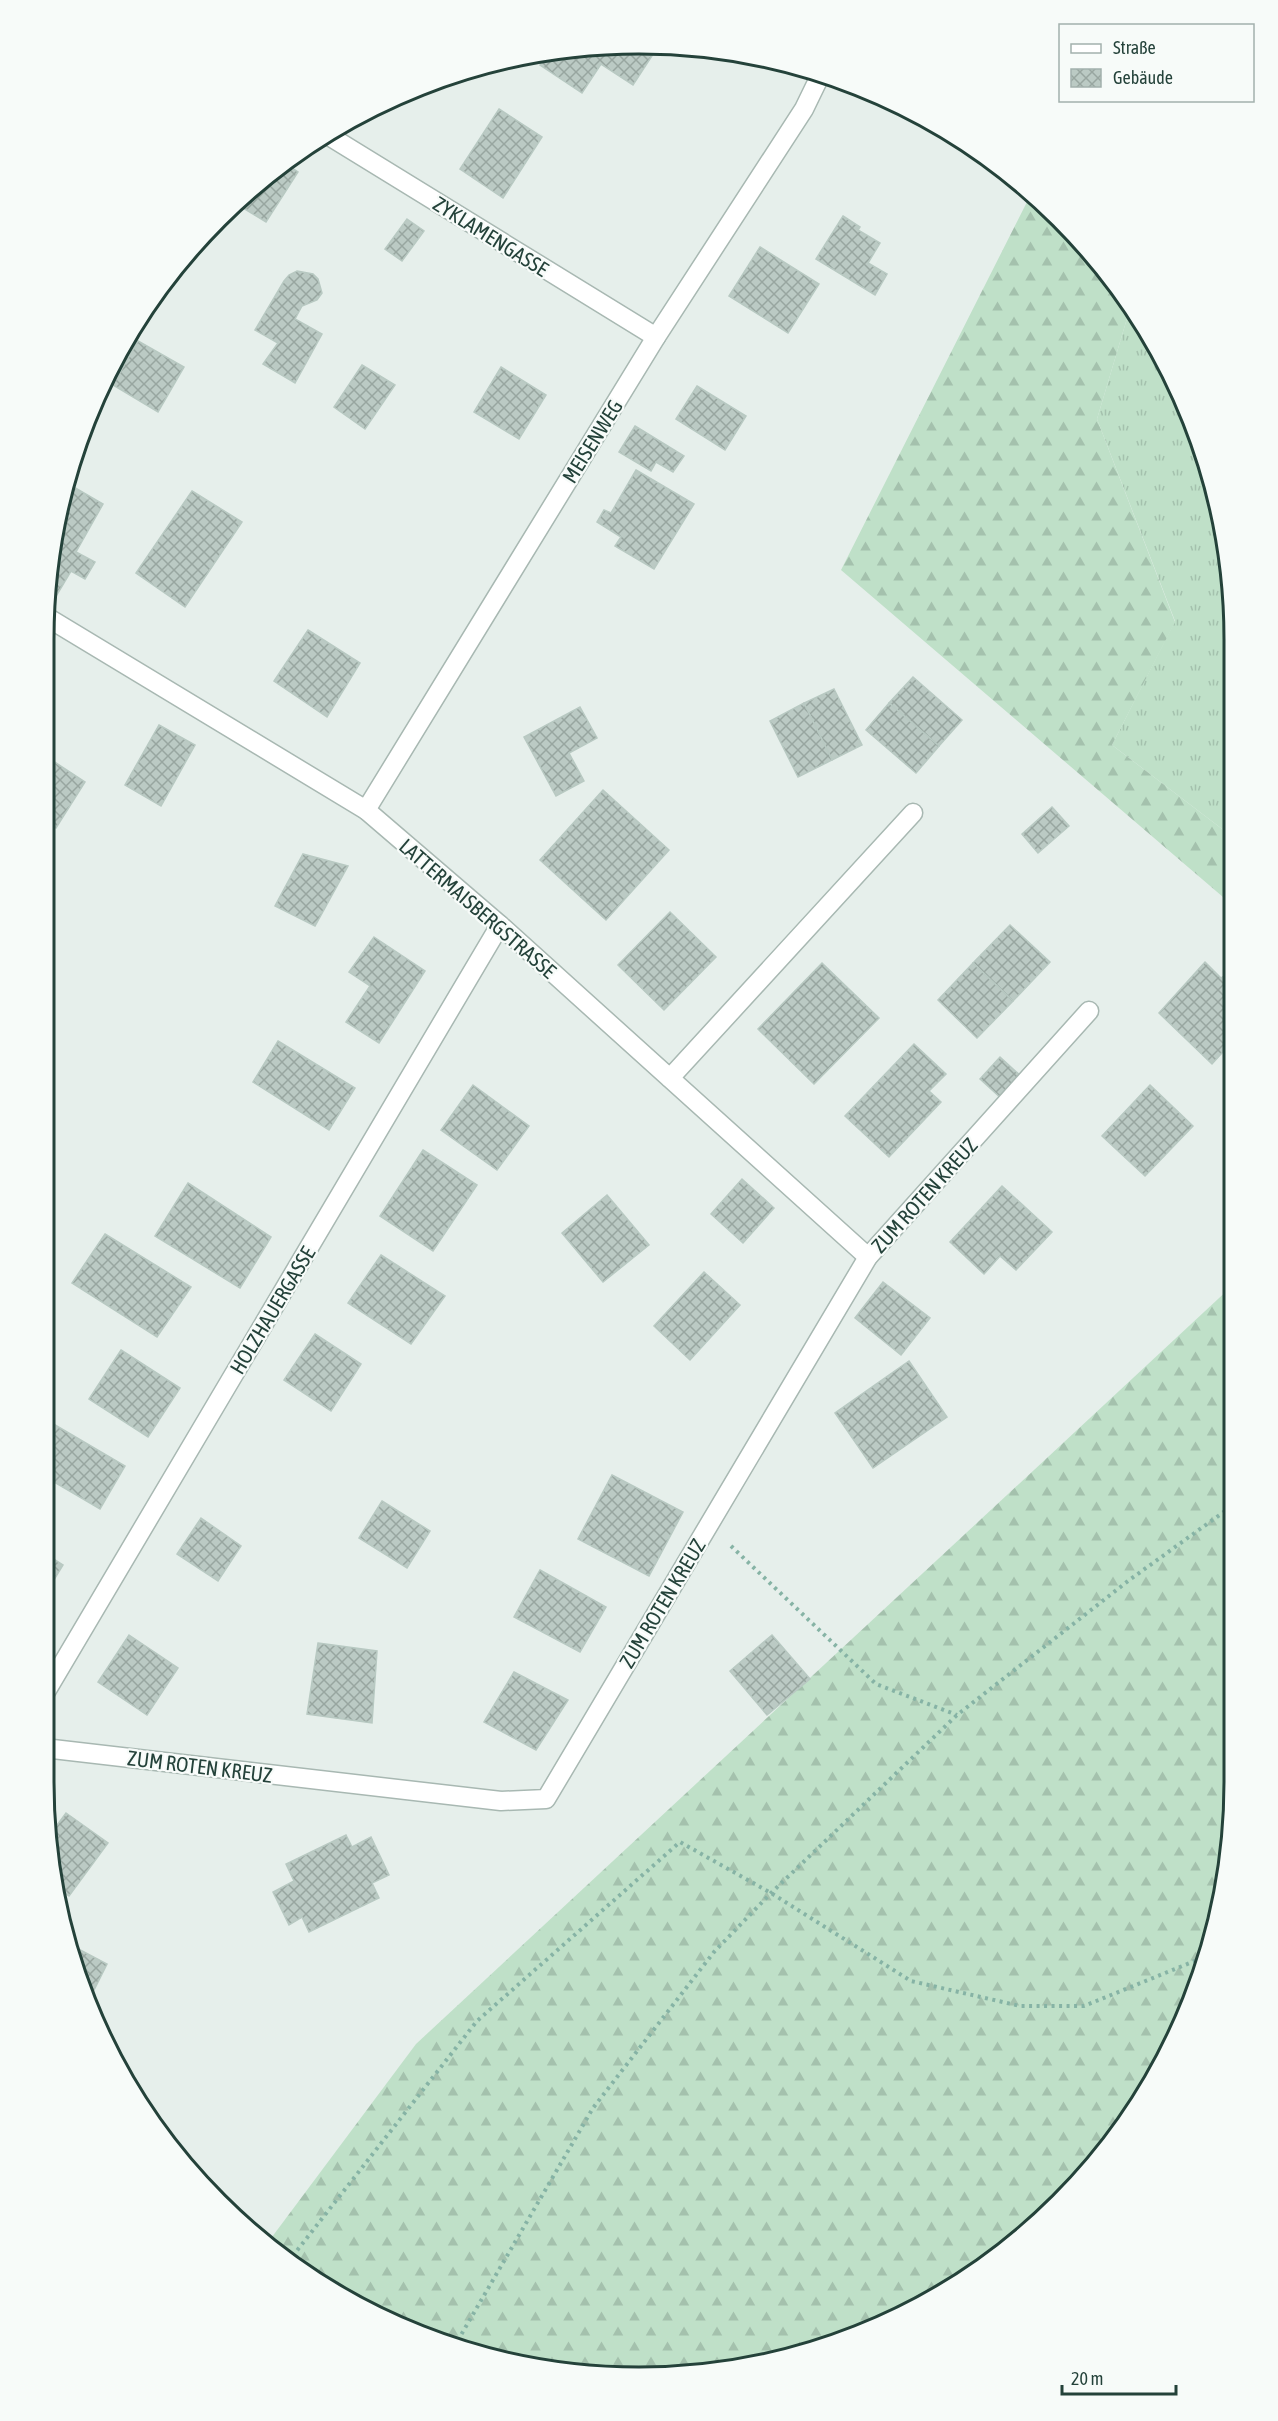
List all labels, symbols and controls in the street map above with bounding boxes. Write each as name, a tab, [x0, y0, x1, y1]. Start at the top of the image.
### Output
legend	[1059, 24, 1254, 102]
text: Straße	[1113, 37, 1156, 58]
text: Gebäude	[1113, 67, 1173, 88]
street label: ZYKLAMENGASSE	[429, 191, 553, 281]
street label: MEISENWEG	[557, 395, 627, 487]
street label: LATTERMAISBERGSTRASSE	[395, 833, 561, 983]
street label: ZUM ROTEN KREUZ	[866, 1133, 982, 1257]
street label: HOLZHAUERGASSE	[225, 1242, 319, 1378]
street label: ZUM ROTEN KREUZ	[614, 1534, 710, 1672]
street label: ZUM ROTEN KREUZ	[126, 1745, 274, 1787]
scale bar	[1062, 2358, 1176, 2396]
text: 20 m	[1071, 2368, 1103, 2389]

